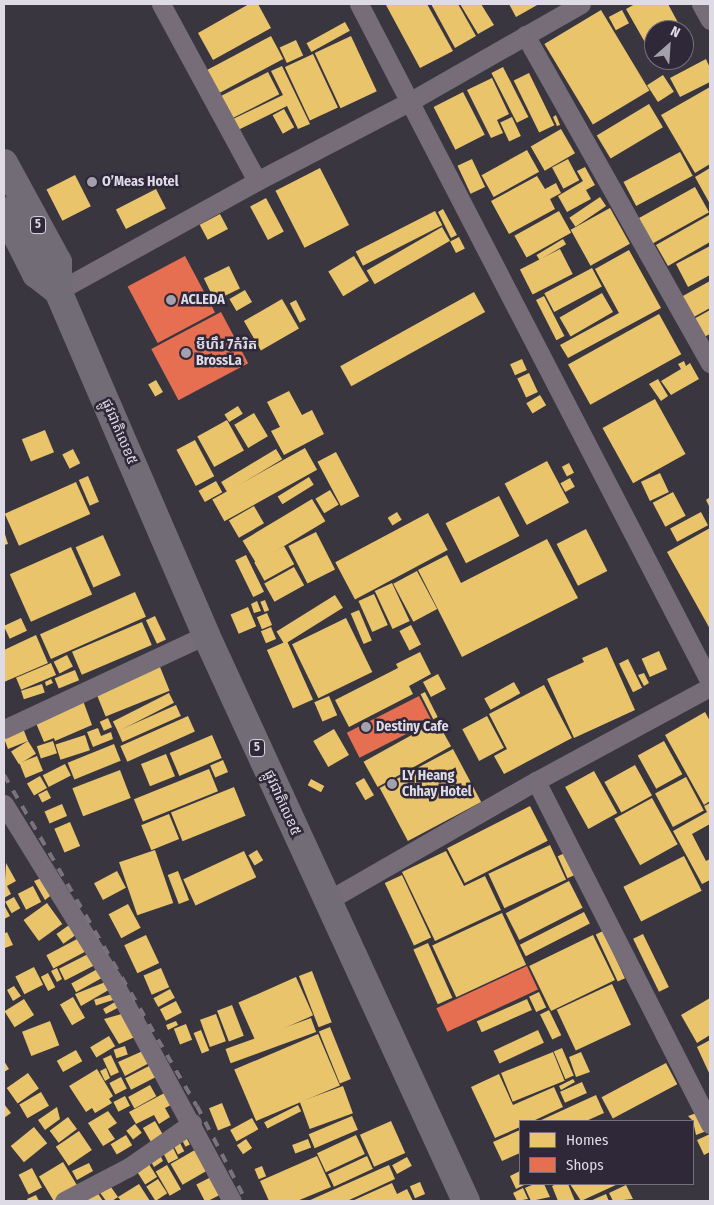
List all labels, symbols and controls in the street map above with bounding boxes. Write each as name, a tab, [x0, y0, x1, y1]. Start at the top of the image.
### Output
north arrow	[644, 20, 694, 70]
text: N	[668, 22, 683, 41]
place label: O’Meas Hotel	[102, 174, 179, 190]
marker: O’Meas Hotel	[86, 176, 98, 188]
road number: 5	[29, 216, 47, 234]
place label: ACLEDA	[181, 292, 225, 308]
marker: ACLEDA	[165, 294, 177, 306]
place label: មីហឹរ 7កំរិត BrossLa	[196, 337, 257, 370]
marker: មីហឹរ 7កំរិត BrossLa	[180, 347, 192, 359]
street label: ផ្លូវជាតិលេខ៥	[98, 396, 140, 468]
place label: Destiny Cafe	[376, 719, 449, 735]
marker: Destiny Cafe	[360, 721, 372, 733]
road number: 5	[248, 738, 266, 758]
street label: ផ្លូវជាតិលេខ៥	[260, 768, 304, 838]
place label: LY Heang Chhay Hotel	[402, 768, 472, 800]
marker: LY Heang Chhay Hotel	[386, 778, 398, 790]
legend	[519, 1120, 694, 1185]
text: Homes	[566, 1131, 608, 1149]
text: Shops	[566, 1156, 604, 1174]

